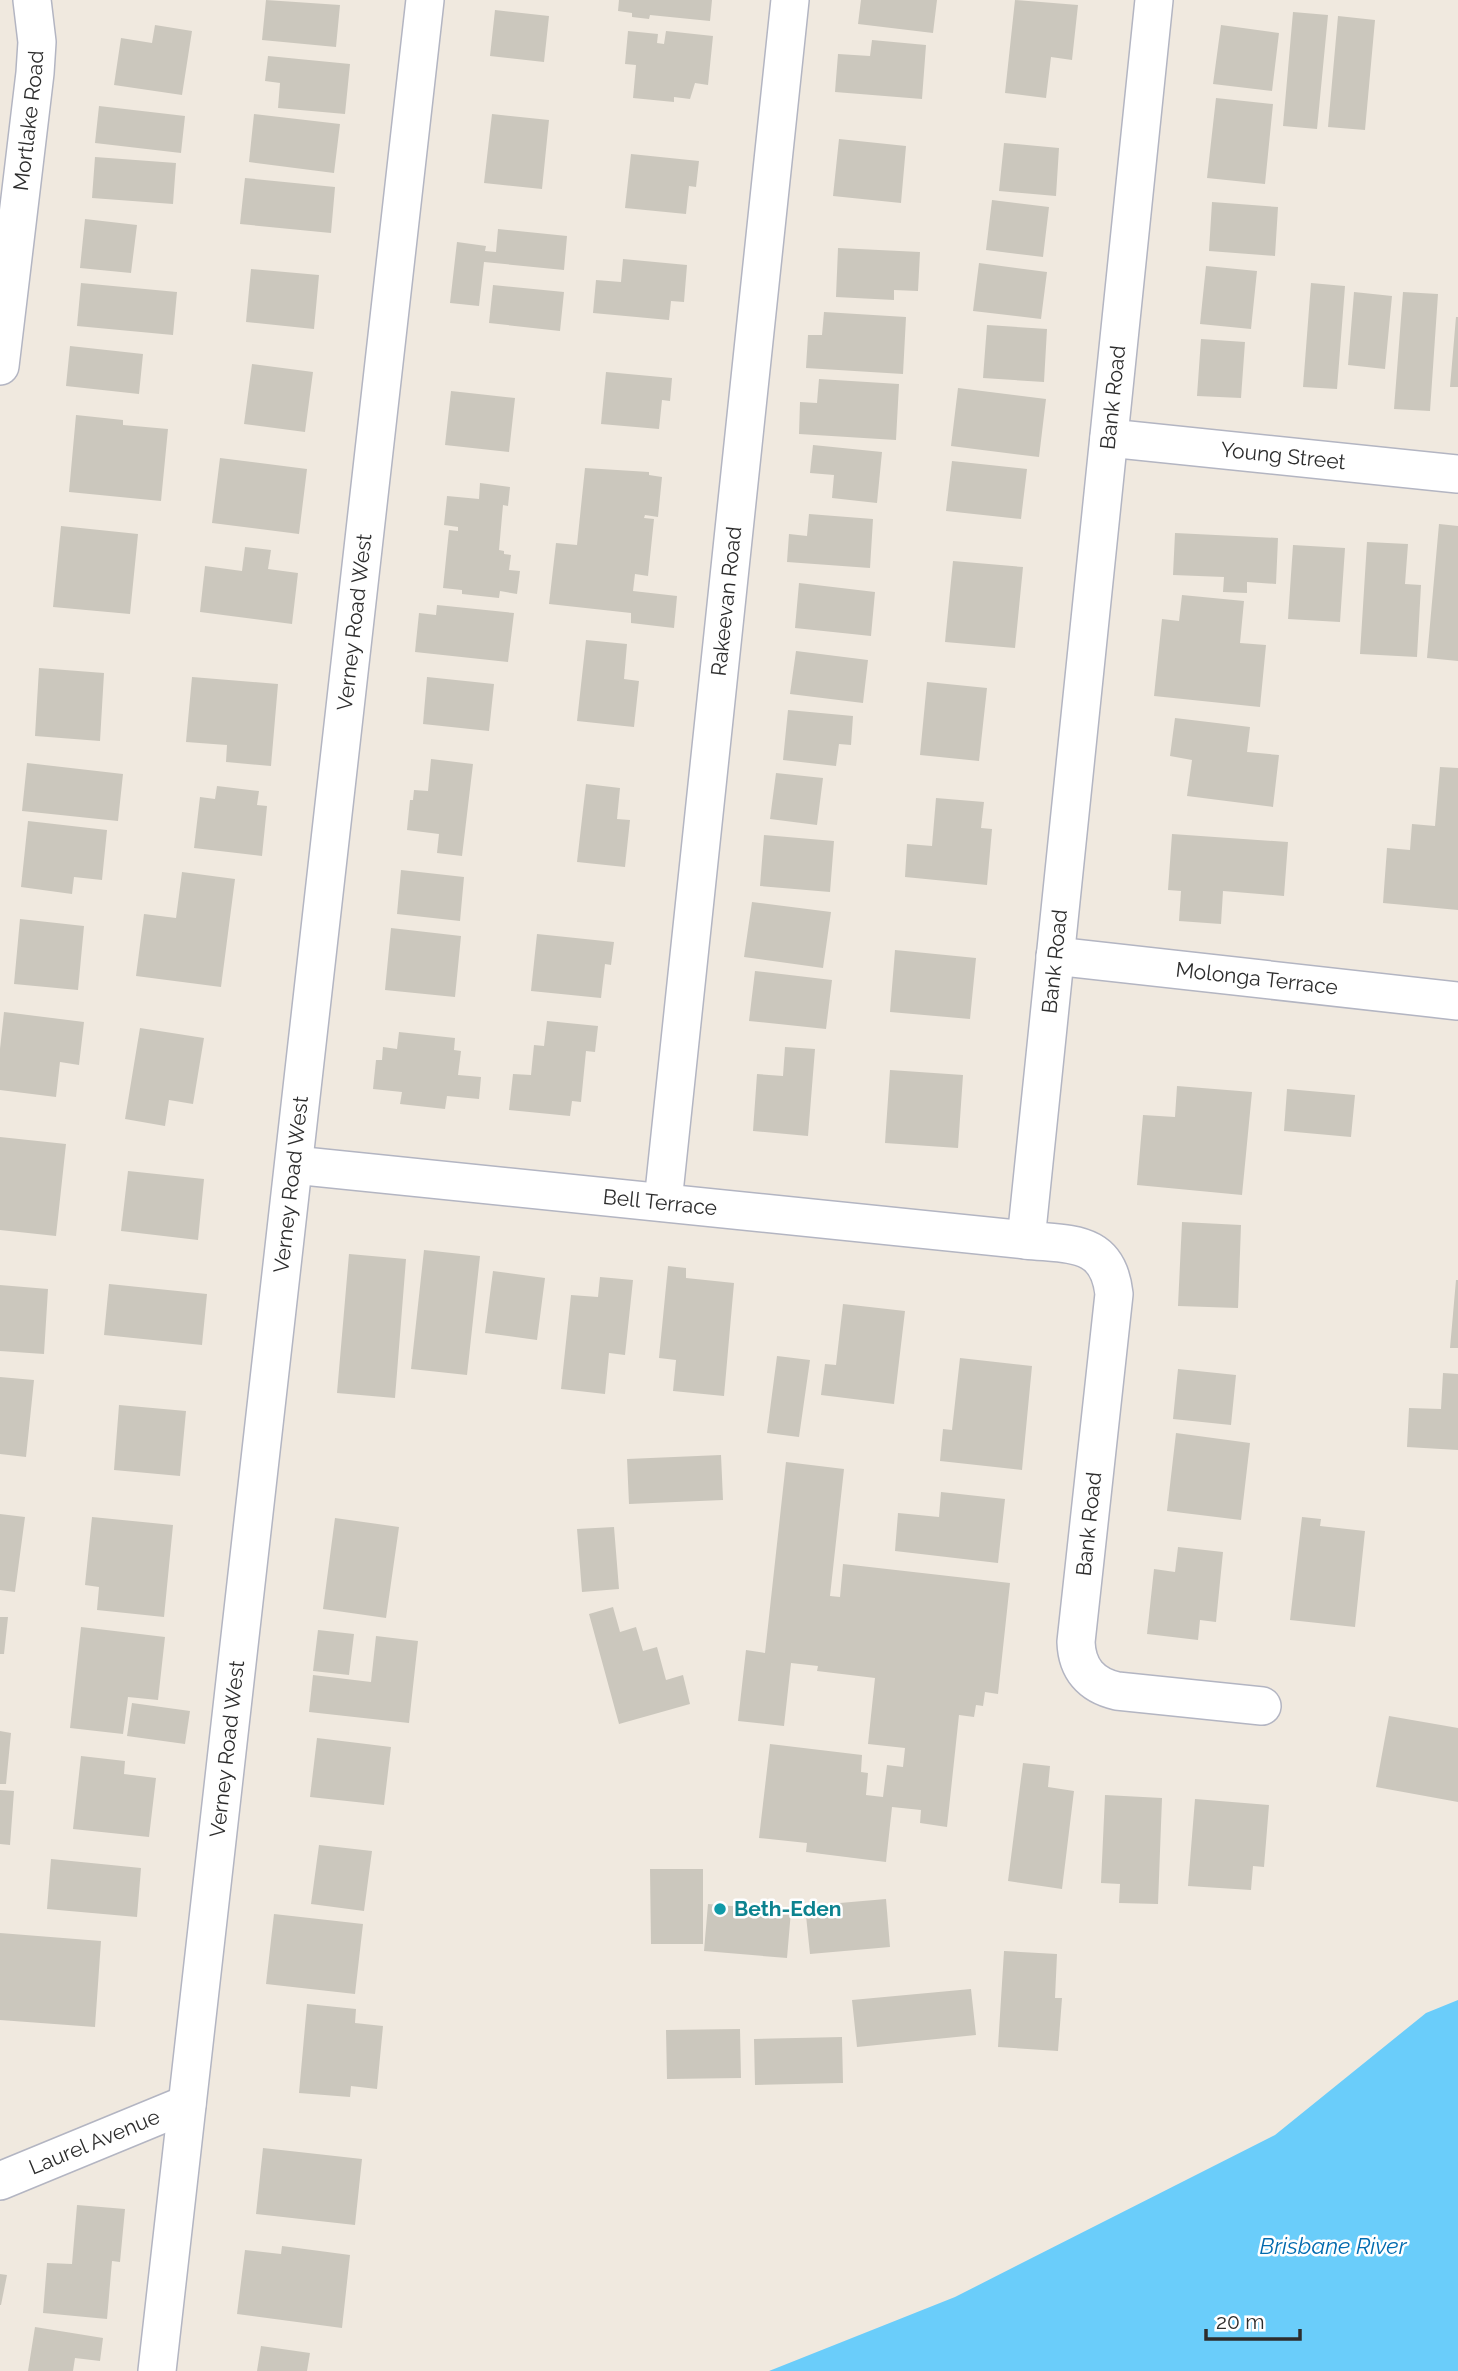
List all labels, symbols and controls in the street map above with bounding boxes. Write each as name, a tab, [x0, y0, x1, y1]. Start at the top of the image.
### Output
street label: Mortlake Road	[8, 50, 48, 192]
street label: Bank Road	[1095, 344, 1130, 451]
street label: Young Street	[1219, 437, 1347, 474]
street label: Rakeevan Road	[706, 525, 746, 677]
street label: Verney Road West	[332, 532, 377, 712]
street label: Bank Road	[1036, 908, 1072, 1015]
street label: Molonga Terrace	[1174, 957, 1339, 1000]
street label: Verney Road West	[268, 1095, 313, 1274]
street label: Bell Terrace	[602, 1184, 718, 1220]
street label: Bank Road	[1071, 1471, 1106, 1577]
street label: Verney Road West	[204, 1659, 249, 1839]
place label: Beth-Eden	[734, 1896, 842, 1921]
marker: Beth-Eden	[712, 1901, 728, 1917]
street label: Laurel Avenue	[25, 2104, 163, 2180]
water label: Brisbane River	[1259, 2232, 1408, 2259]
scale bar	[1206, 2298, 1300, 2342]
text: 20 m	[1216, 2309, 1264, 2334]

